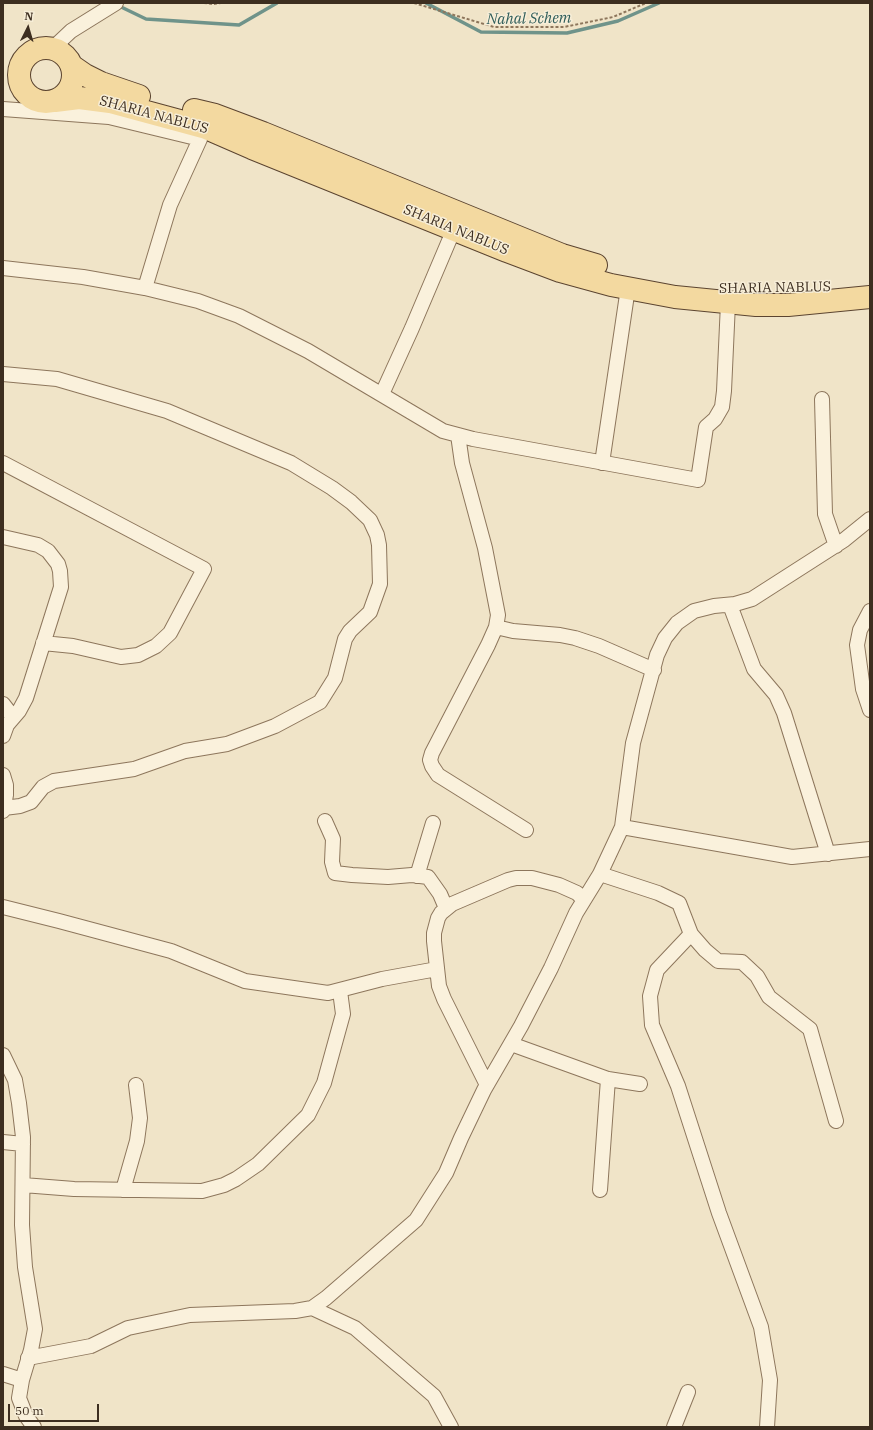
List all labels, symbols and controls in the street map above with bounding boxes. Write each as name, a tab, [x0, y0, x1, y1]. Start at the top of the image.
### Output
north arrow	[8, 8, 48, 48]
text: N	[24, 9, 34, 23]
water label: Nahal Schem	[486, 9, 572, 29]
street label: SHARIA NABLUS	[98, 92, 210, 138]
street label: SHARIA NABLUS	[401, 201, 511, 259]
street label: SHARIA NABLUS	[719, 279, 831, 297]
scale bar	[10, 1396, 101, 1422]
text: 50 m	[15, 1403, 44, 1418]

